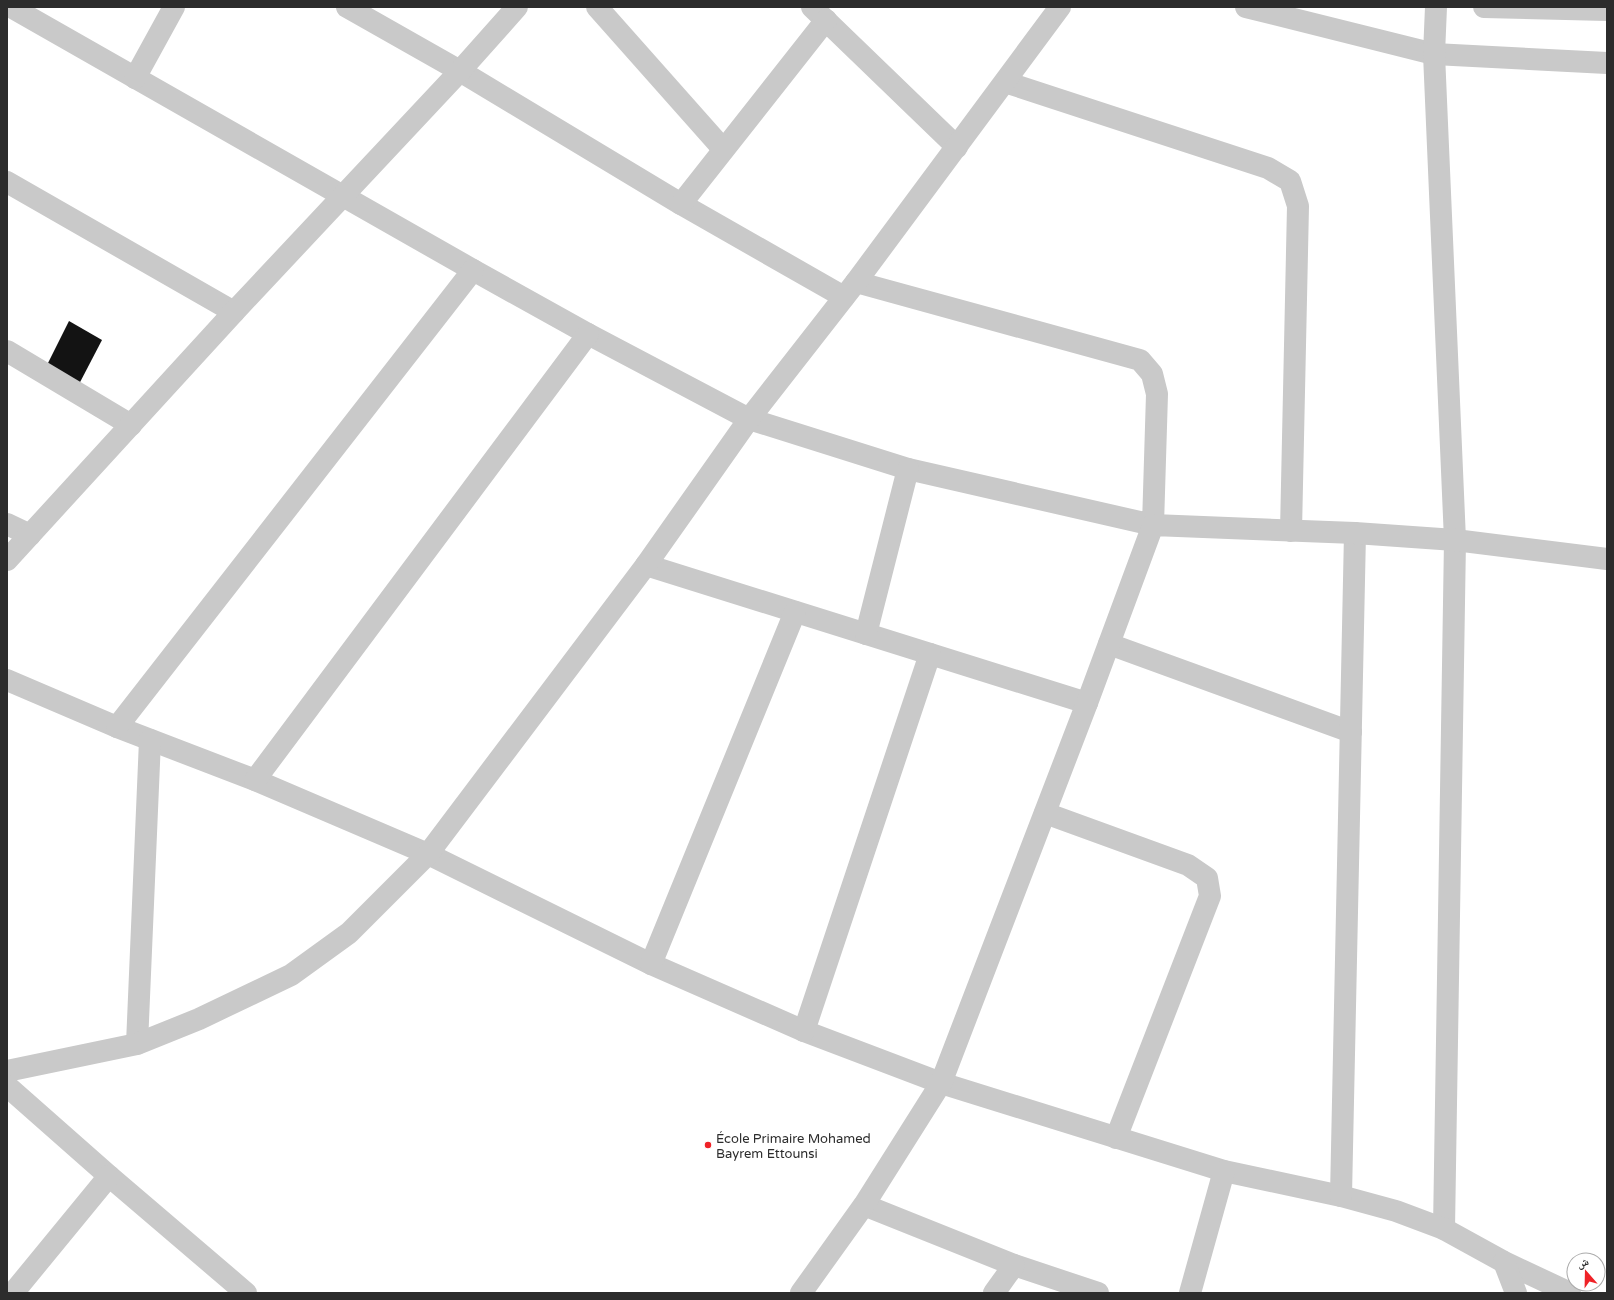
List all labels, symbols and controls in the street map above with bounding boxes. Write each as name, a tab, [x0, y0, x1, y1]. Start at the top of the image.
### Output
place label: École Primaire Mohamed Bayrem Ettounsi	[716, 1131, 871, 1162]
marker: École Primaire Mohamed Bayrem Ettounsi	[703, 1140, 713, 1150]
north arrow	[1566, 1252, 1606, 1292]
text: ش	[1575, 1255, 1591, 1272]

